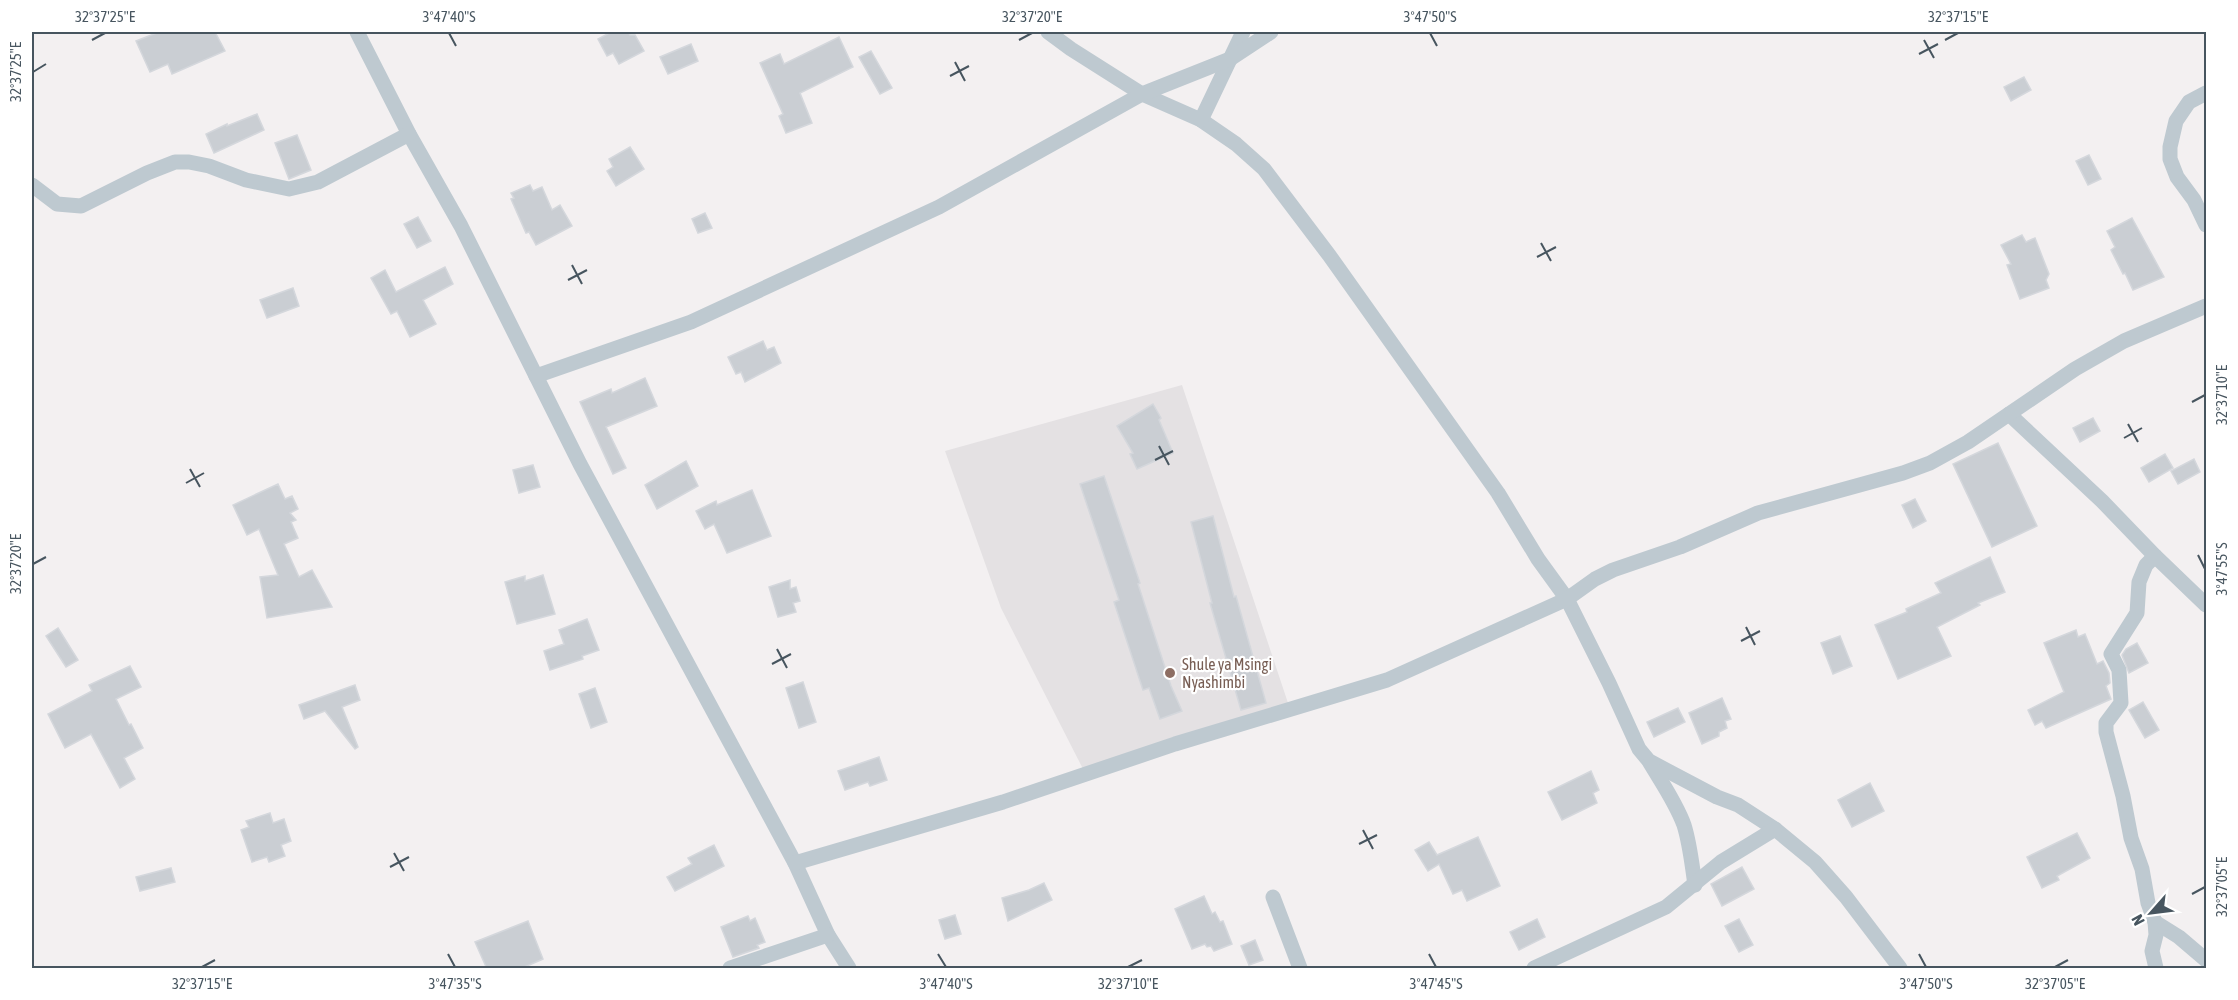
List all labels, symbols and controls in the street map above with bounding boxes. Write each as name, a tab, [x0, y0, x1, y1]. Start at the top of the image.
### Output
text: 32°37'25"E	[75, 8, 136, 25]
text: 3°47'40"S	[422, 8, 476, 25]
text: 32°37'20"E	[1002, 8, 1063, 25]
text: 3°47'50"S	[1403, 8, 1457, 25]
text: 32°37'15"E	[1928, 8, 1989, 25]
text: 32°37'25"E	[7, 41, 24, 102]
text: 32°37'10"E	[2213, 364, 2230, 425]
text: 32°37'20"E	[7, 533, 24, 594]
text: 3°47'55"S	[2213, 542, 2230, 596]
place label: Shule ya Msingi Nyashimbi	[1182, 655, 1272, 692]
marker: Shule ya Msingi Nyashimbi	[1163, 666, 1177, 680]
text: 32°37'05"E	[2213, 856, 2230, 917]
north arrow	[2121, 883, 2181, 943]
text: N	[2128, 912, 2148, 928]
text: 32°37'15"E	[172, 975, 233, 992]
text: 3°47'35"S	[428, 975, 482, 992]
text: 3°47'40"S	[919, 975, 973, 992]
text: 32°37'10"E	[1098, 975, 1159, 992]
text: 3°47'45"S	[1409, 975, 1463, 992]
text: 3°47'50"S	[1899, 975, 1953, 992]
text: 32°37'05"E	[2025, 975, 2086, 992]

